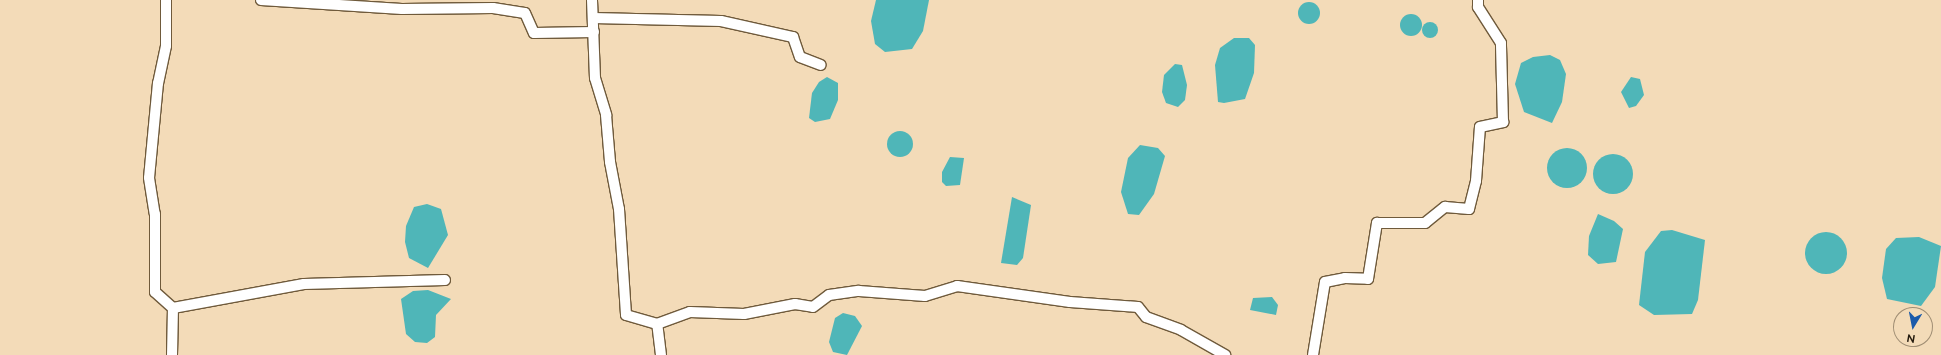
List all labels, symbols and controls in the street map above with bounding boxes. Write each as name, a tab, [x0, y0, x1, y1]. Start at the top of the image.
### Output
north arrow	[1893, 307, 1933, 347]
text: N	[1906, 331, 1916, 345]

